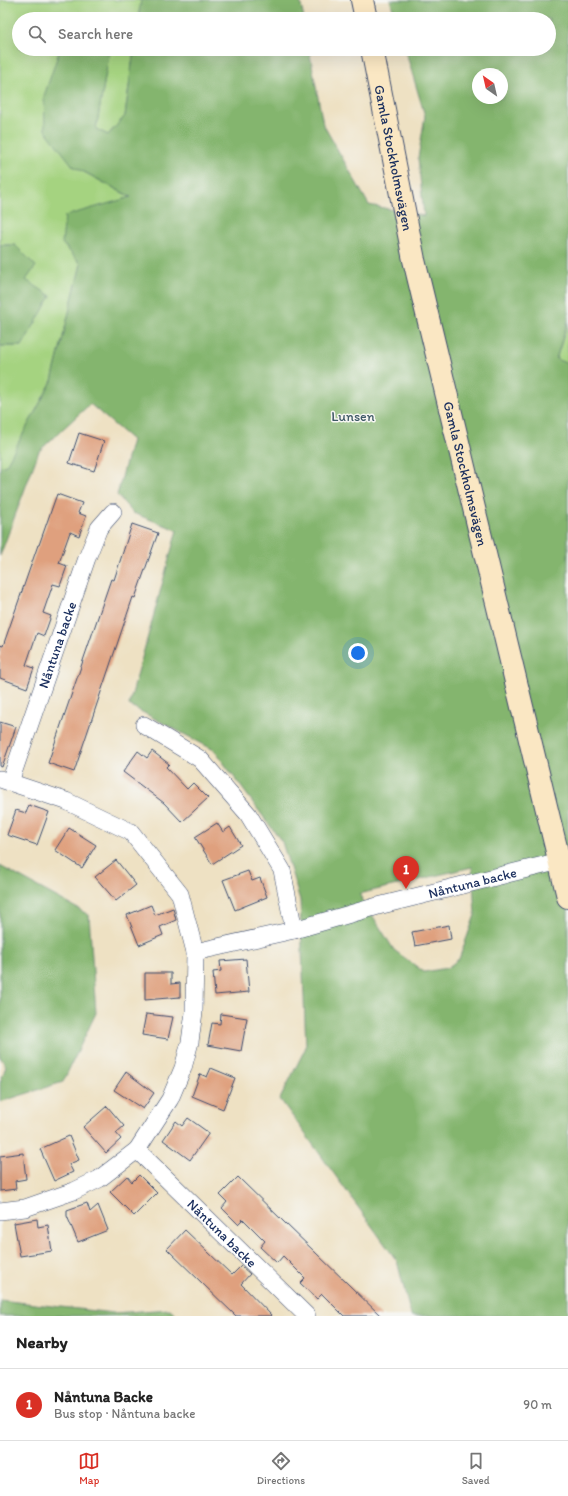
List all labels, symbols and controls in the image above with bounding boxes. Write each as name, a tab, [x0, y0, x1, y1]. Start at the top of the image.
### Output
search box	[12, 12, 556, 56]
icon: search	[26, 23, 48, 45]
text: Search here	[58, 25, 133, 43]
north arrow	[472, 68, 508, 104]
street label: Gamla Stockholmsvägen	[371, 83, 417, 232]
street label: Gamla Stockholmsvägen	[440, 400, 491, 548]
park label: Lunsen	[331, 408, 375, 425]
street label: Nåntuna backe	[34, 599, 80, 690]
your location	[348, 643, 368, 663]
pin: 1	[393, 856, 419, 889]
street label: Nåntuna backe	[426, 863, 519, 902]
street label: Nåntuna backe	[184, 1195, 261, 1271]
text: Nearby	[16, 1332, 68, 1352]
text: Nåntuna Backe	[54, 1388, 153, 1406]
text: 1	[26, 1397, 32, 1412]
text: 90 m	[523, 1397, 552, 1412]
text: Bus stop · Nåntuna backe	[54, 1406, 195, 1421]
tab: Map	[78, 1450, 100, 1487]
tab: Directions	[257, 1450, 305, 1487]
tab: Saved	[462, 1450, 490, 1487]

